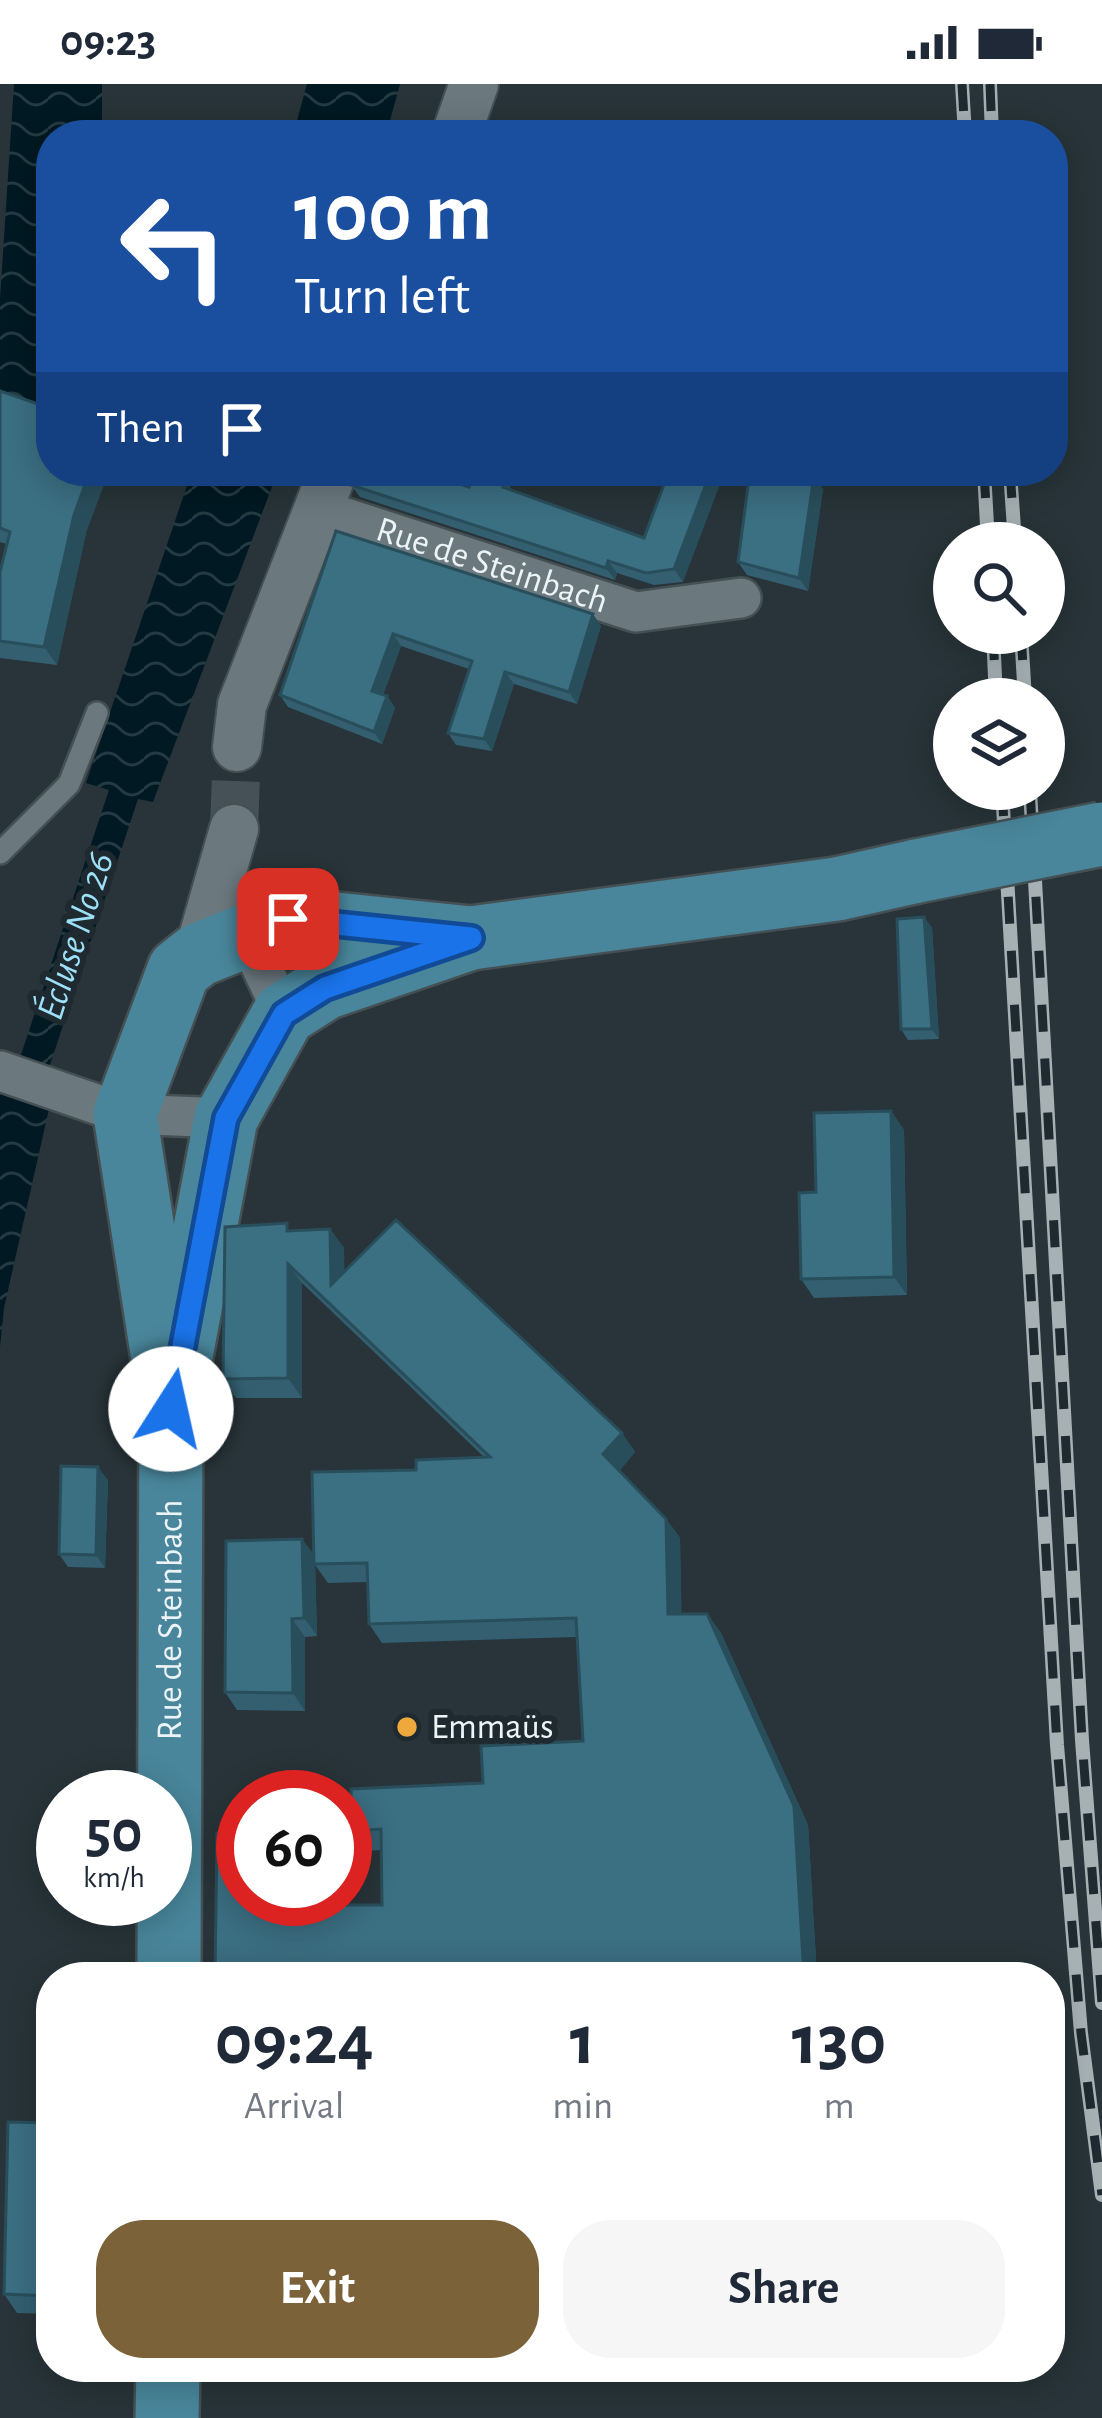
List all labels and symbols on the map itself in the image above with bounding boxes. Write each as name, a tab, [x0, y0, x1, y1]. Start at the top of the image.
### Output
street label: Rue de Steinbach	[372, 511, 612, 620]
water label: Écluse No 26	[28, 847, 121, 1025]
pin	[237, 868, 339, 970]
position arrow	[108, 1346, 234, 1472]
street label: Rue de Steinbach	[152, 1499, 189, 1741]
place label: Emmaüs	[431, 1709, 554, 1745]
marker: Emmaüs	[394, 1714, 420, 1740]
speed limit sign: 60	[216, 1770, 372, 1926]

